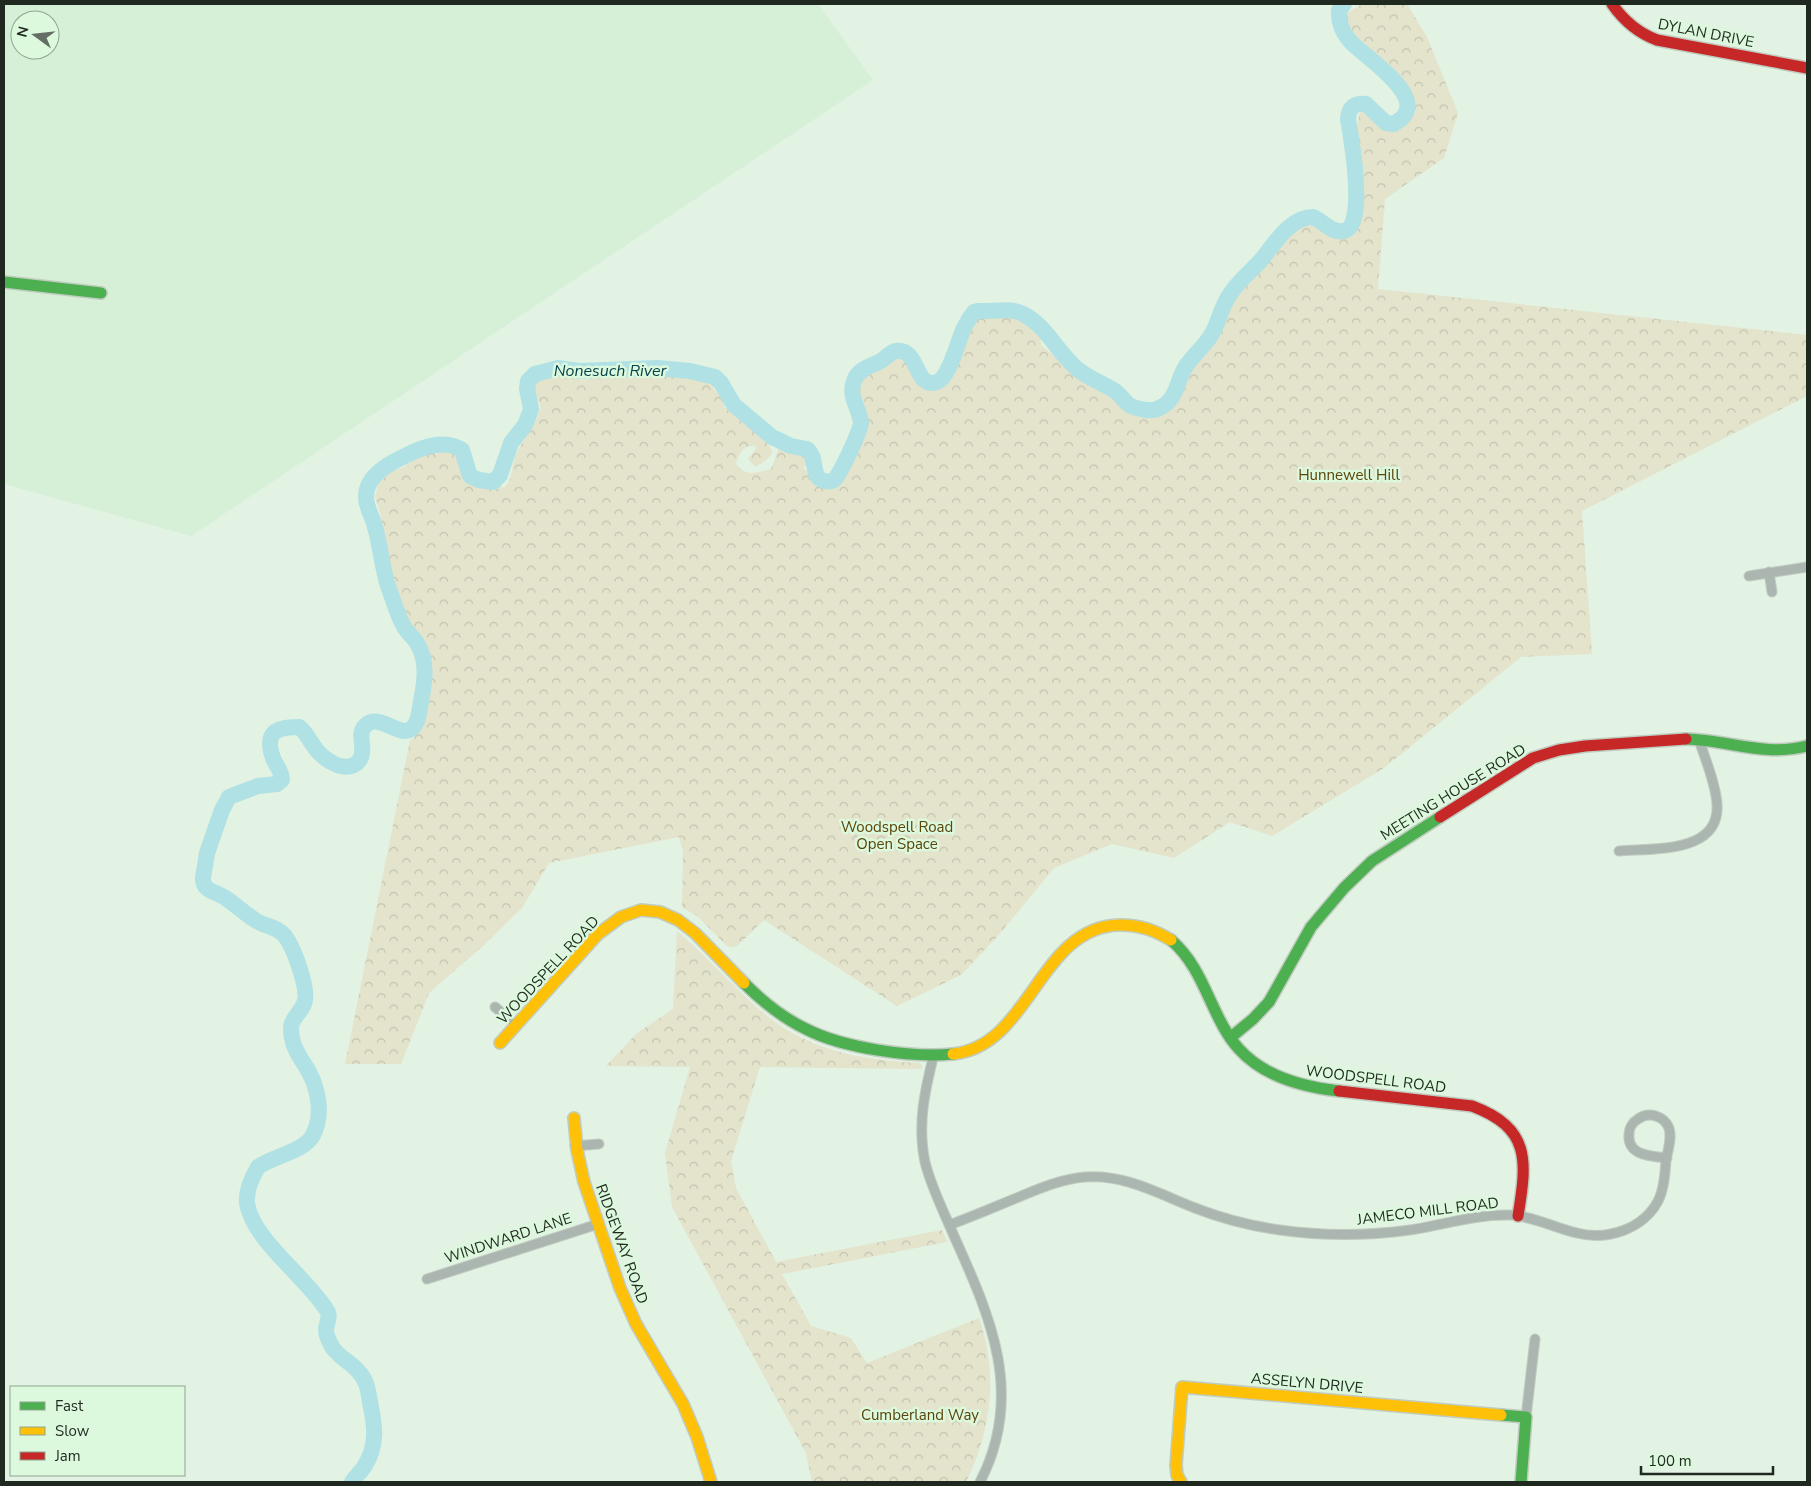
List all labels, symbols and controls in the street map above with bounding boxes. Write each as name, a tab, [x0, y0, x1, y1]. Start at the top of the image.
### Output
north arrow	[10, 10, 60, 60]
street label: DYLAN DRIVE	[1656, 14, 1756, 52]
text: N	[12, 24, 33, 39]
water label: Nonesuch River	[554, 360, 667, 382]
park label: Hunnewell Hill	[1298, 465, 1400, 485]
street label: MEETING HOUSE ROAD	[1377, 739, 1529, 845]
park label: Woodspell Road Open Space	[841, 817, 953, 854]
street label: WOODSPELL ROAD	[492, 911, 604, 1029]
street label: WOODSPELL ROAD	[1305, 1060, 1447, 1098]
street label: RIDGEWAY ROAD	[591, 1181, 653, 1307]
street label: JAMECO MILL ROAD	[1355, 1192, 1500, 1230]
street label: WINDWARD LANE	[442, 1208, 574, 1268]
street label: ASSELYN DRIVE	[1250, 1368, 1364, 1398]
legend	[10, 1386, 185, 1476]
text: Fast	[55, 1396, 84, 1416]
park label: Cumberland Way	[861, 1405, 979, 1425]
text: Slow	[55, 1421, 90, 1441]
scale bar	[1641, 1444, 1774, 1476]
text: Jam	[54, 1446, 81, 1466]
text: 100 m	[1648, 1451, 1692, 1471]

